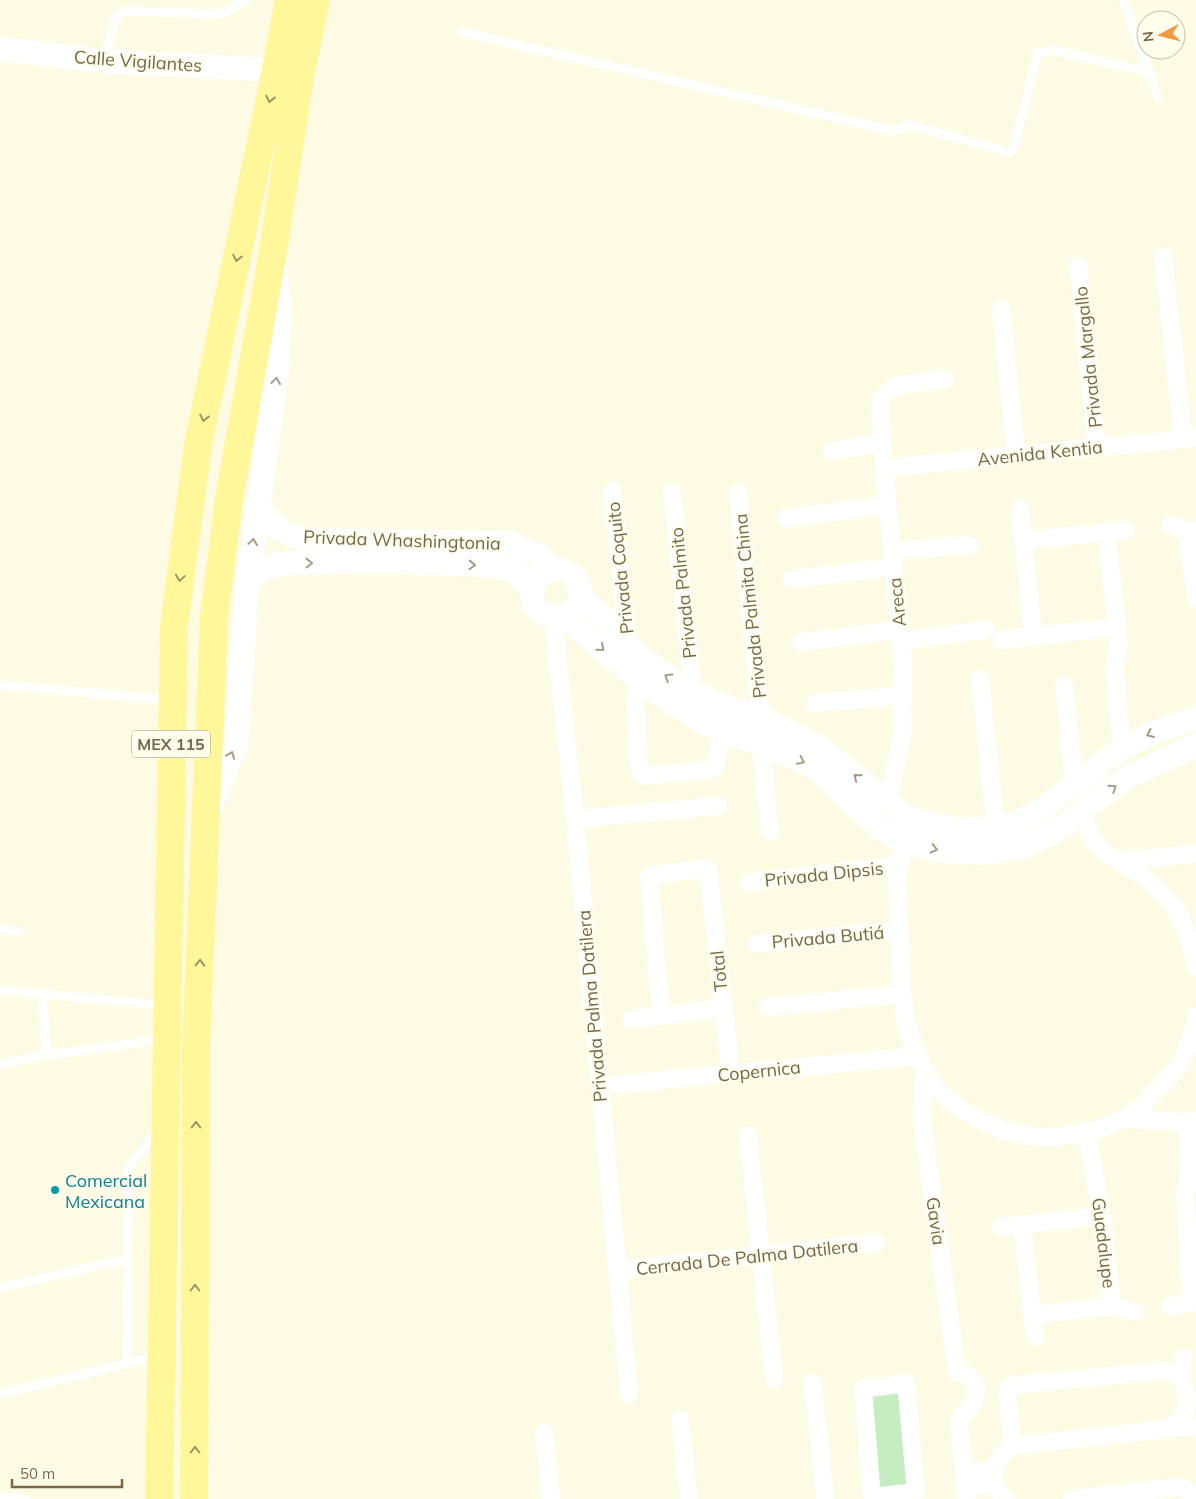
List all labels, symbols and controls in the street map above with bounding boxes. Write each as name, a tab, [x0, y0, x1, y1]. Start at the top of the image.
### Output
north arrow	[1136, 10, 1186, 60]
text: N	[1139, 30, 1158, 43]
street label: Calle Vigilantes	[73, 45, 203, 77]
one-way arrow	[265, 95, 275, 104]
one-way arrow	[232, 254, 242, 263]
street label: Privada Margallo	[1069, 285, 1107, 429]
one-way arrow	[270, 377, 280, 386]
one-way arrow	[199, 413, 210, 422]
street label: Avenida Kentia	[976, 435, 1104, 471]
street label: Privada Coquito	[602, 501, 638, 635]
street label: Privada Palmita China	[729, 513, 771, 699]
street label: Privada Whashingtonia	[303, 525, 501, 555]
street label: Privada Palmito	[665, 526, 701, 660]
one-way arrow	[248, 538, 258, 547]
one-way arrow	[306, 557, 314, 568]
one-way arrow	[468, 559, 476, 570]
one-way arrow	[176, 574, 186, 583]
street label: Areca	[883, 576, 911, 628]
one-way arrow	[595, 642, 604, 651]
one-way arrow	[664, 674, 673, 684]
one-way arrow	[1146, 728, 1155, 739]
road number: MEX 115	[132, 731, 210, 758]
one-way arrow	[225, 751, 236, 760]
one-way arrow	[796, 755, 805, 765]
one-way arrow	[853, 774, 862, 783]
one-way arrow	[1107, 785, 1116, 794]
one-way arrow	[929, 843, 938, 854]
street label: Privada Dipsis	[763, 856, 885, 892]
street label: Privada Palma Datilera	[572, 909, 612, 1103]
street label: Privada Butiá	[771, 921, 885, 953]
street label: Total	[705, 949, 733, 993]
one-way arrow	[194, 959, 205, 967]
street label: Copernica	[716, 1055, 802, 1087]
one-way arrow	[191, 1121, 201, 1129]
place label: Comercial Mexicana	[65, 1169, 147, 1213]
marker: Comercial Mexicana	[49, 1184, 61, 1196]
street label: Gavia	[921, 1195, 951, 1247]
street label: Guadalupe	[1087, 1196, 1121, 1290]
street label: Cerrada De Palma Datilera	[635, 1234, 859, 1280]
one-way arrow	[190, 1284, 200, 1292]
one-way arrow	[190, 1446, 200, 1454]
scale bar	[12, 1456, 122, 1488]
text: 50 m	[20, 1464, 55, 1483]

